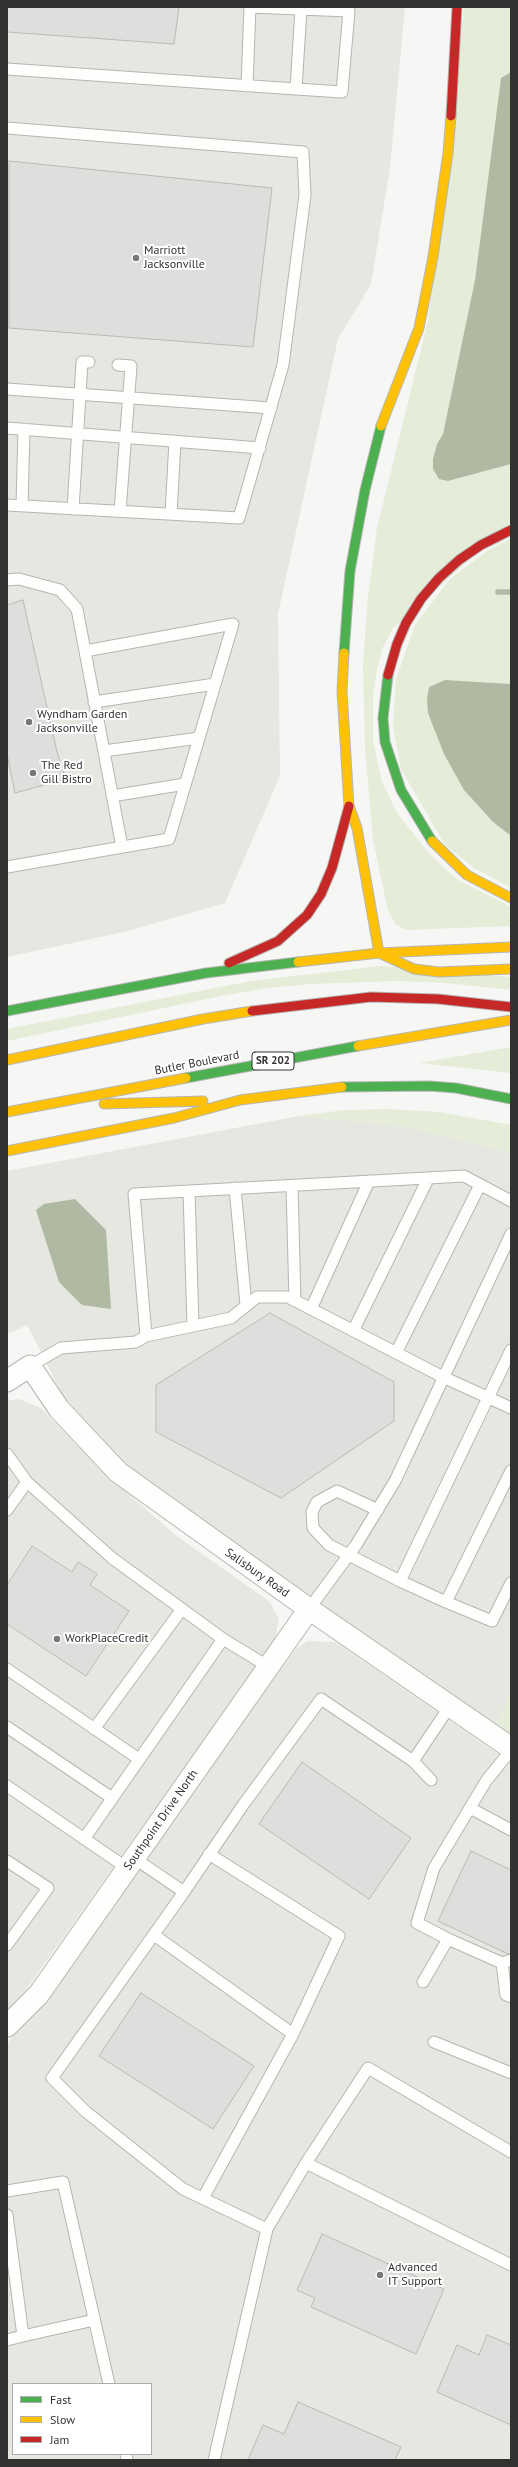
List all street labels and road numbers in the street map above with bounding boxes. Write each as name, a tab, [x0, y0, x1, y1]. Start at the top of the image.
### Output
street label: Butler Boulevard	[153, 1048, 241, 1078]
road number: SR 202	[252, 1052, 294, 1070]
street label: Salisbury Road	[222, 1546, 292, 1600]
street label: Southpoint Drive North	[121, 1767, 201, 1873]

